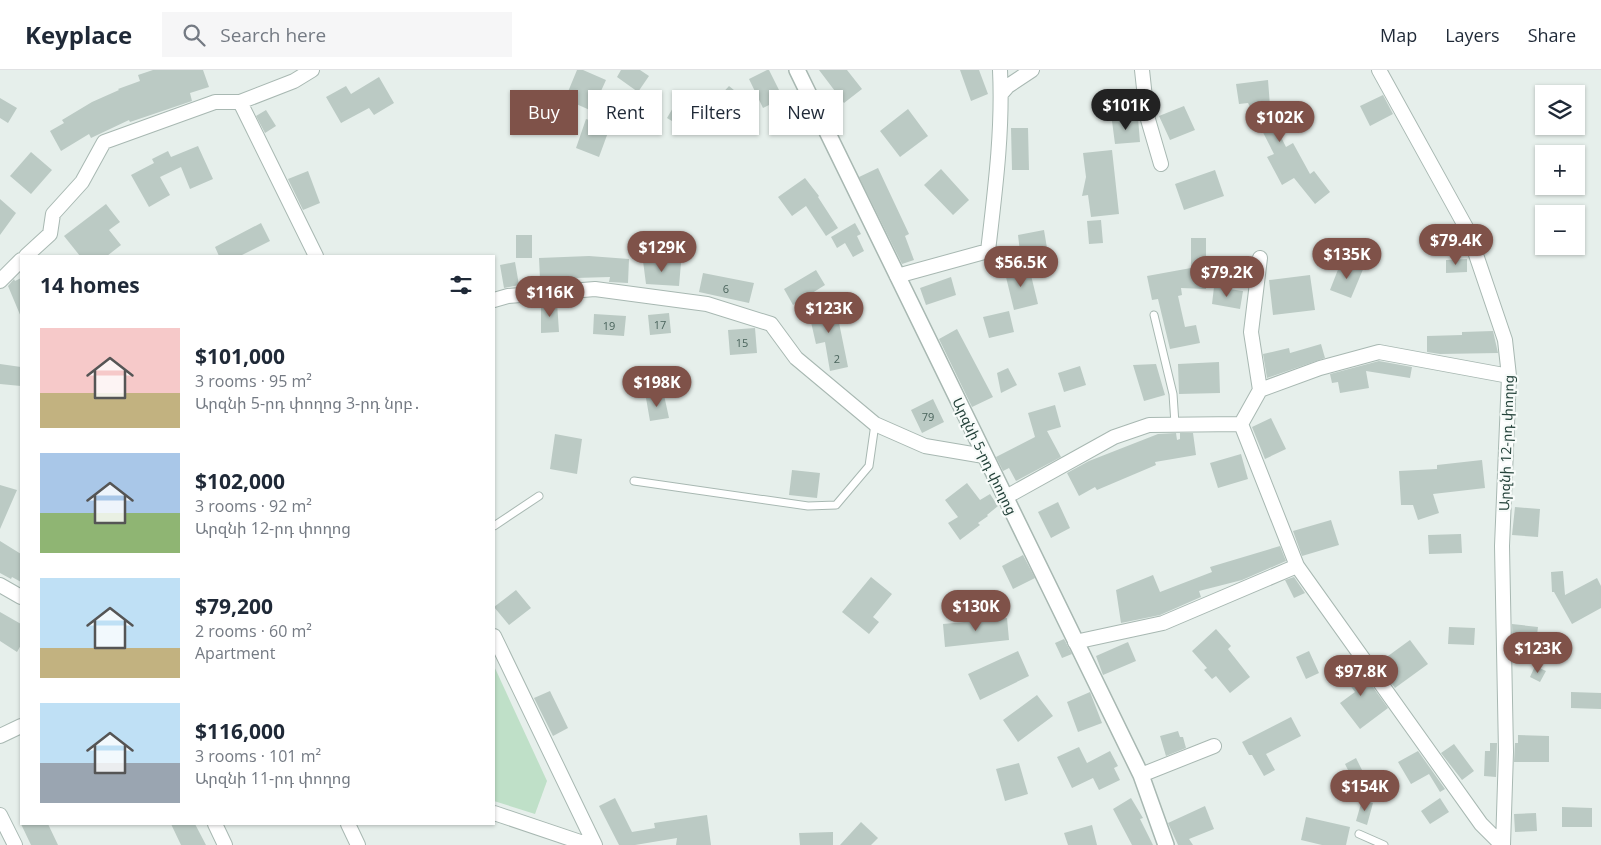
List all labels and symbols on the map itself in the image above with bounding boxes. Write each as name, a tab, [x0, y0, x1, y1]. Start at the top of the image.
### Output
pin: $101K	[1091, 88, 1161, 131]
pin: $102K	[1245, 100, 1315, 143]
pin: $79.4K	[1415, 224, 1497, 266]
pin: $129K	[627, 230, 697, 273]
pin: $135K	[1312, 238, 1382, 280]
pin: $56.5K	[980, 246, 1062, 288]
pin: $79.2K	[1186, 256, 1268, 298]
pin: $116K	[515, 276, 585, 318]
house number: 6	[723, 281, 729, 296]
pin: $123K	[794, 292, 864, 334]
house number: 17	[654, 317, 666, 332]
house number: 19	[603, 318, 615, 333]
house number: 15	[736, 335, 748, 350]
house number: 2	[834, 351, 840, 366]
pin: $198K	[622, 366, 692, 408]
street label: Արզնի 12-րդ փողոց	[1494, 374, 1518, 512]
street label: Արզնի 5-րդ փողոց	[948, 394, 1022, 518]
house number: 79	[922, 409, 934, 424]
pin: $130K	[941, 590, 1011, 632]
pin: $123K	[1503, 632, 1573, 674]
pin: $97.8K	[1320, 654, 1402, 697]
pin: $154K	[1330, 770, 1400, 812]

